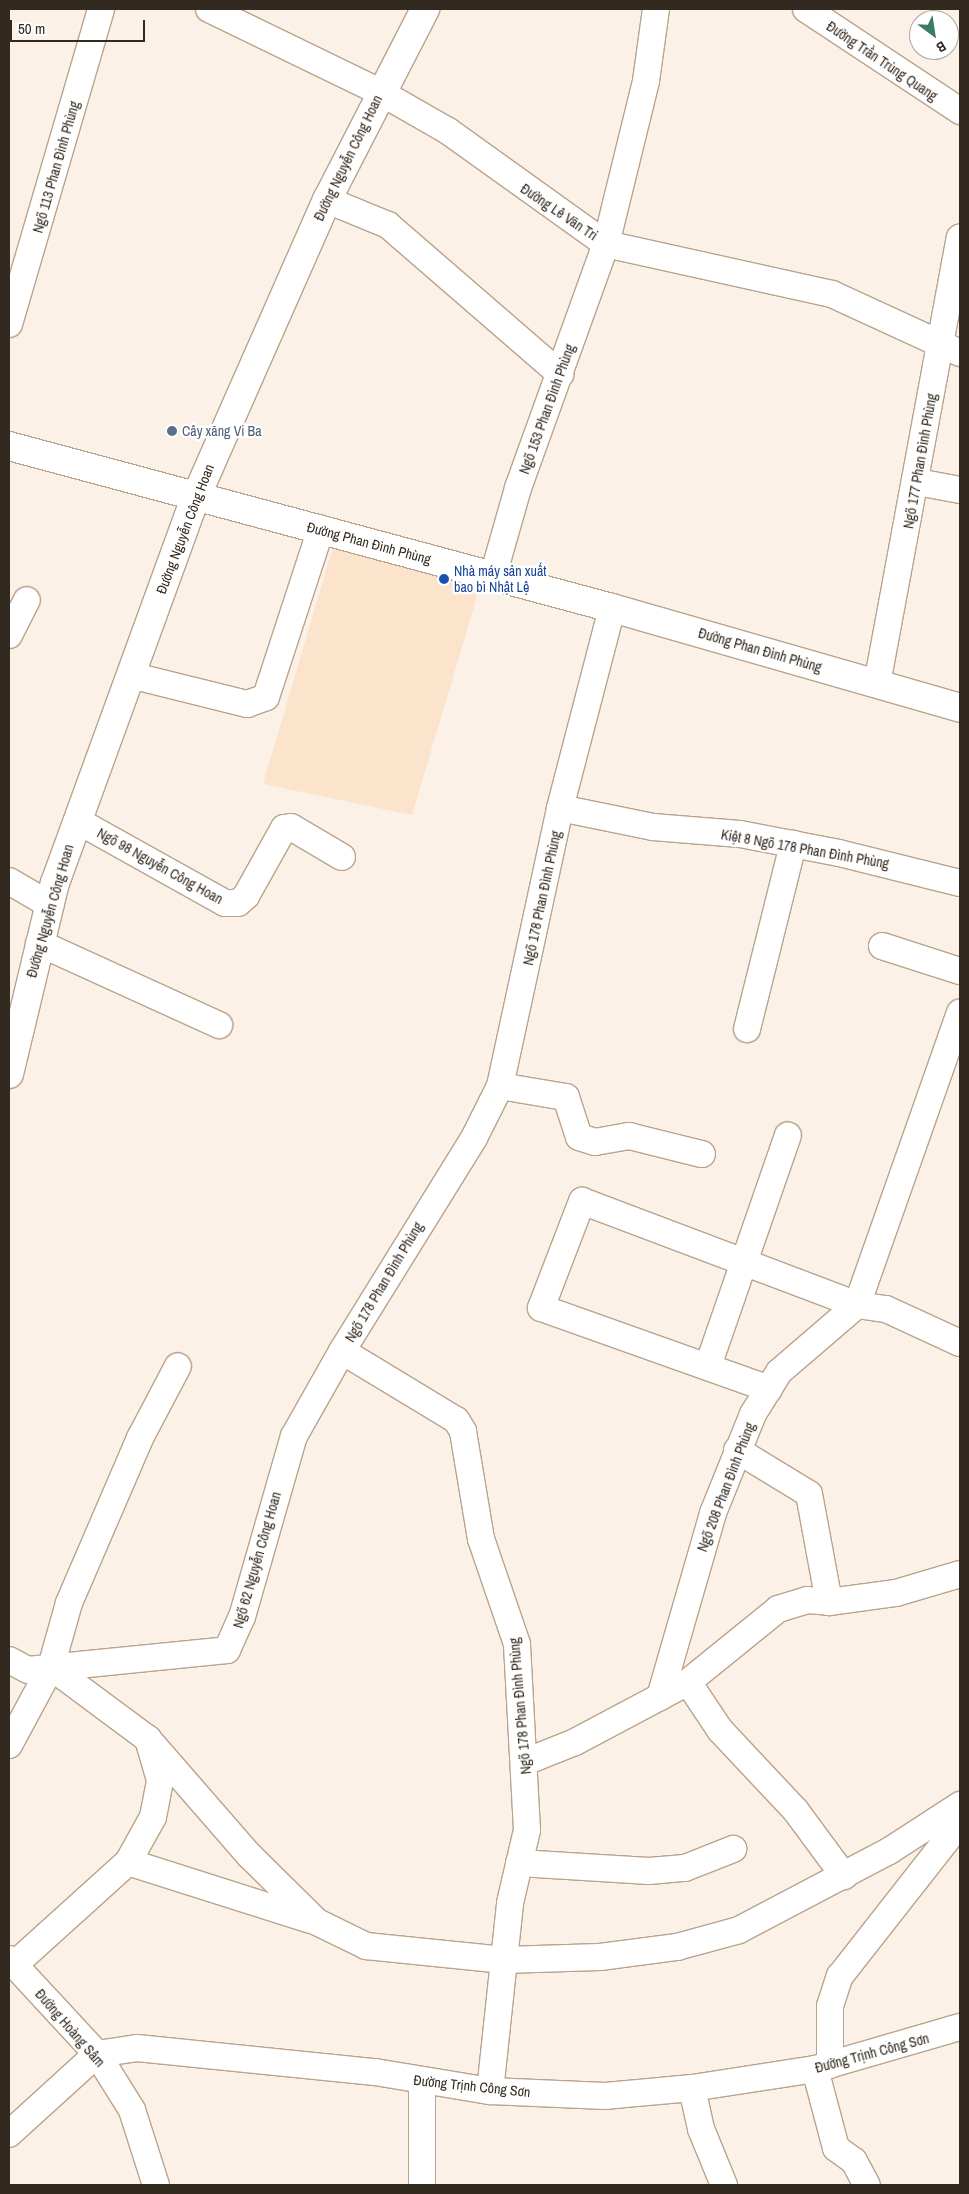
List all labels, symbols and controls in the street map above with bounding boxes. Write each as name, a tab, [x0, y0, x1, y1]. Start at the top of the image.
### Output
scale bar	[12, 10, 148, 42]
north arrow	[909, 10, 959, 60]
text: 50 m	[18, 18, 45, 39]
street label: Đường Trần Trùng Quang	[823, 18, 941, 104]
text: B	[933, 37, 949, 57]
street label: Đường Nguyễn Công Hoan	[310, 92, 386, 224]
street label: Ngõ 113 Phan Đình Phùng	[29, 99, 83, 235]
street label: Đường Lê Văn Tri	[517, 180, 601, 244]
street label: Ngõ 153 Phan Đình Phùng	[516, 342, 578, 476]
street label: Ngõ 177 Phan Đình Phùng	[900, 392, 940, 530]
place label: Cây xăng Vi Ba	[182, 423, 262, 439]
marker: Cây xăng Vi Ba	[166, 425, 178, 437]
street label: Đường Nguyễn Công Hoan	[152, 462, 218, 596]
street label: Đường Phan Đình Phùng	[305, 518, 433, 568]
place label: Nhà máy sản xuất bao bì Nhật Lệ	[454, 563, 547, 596]
marker: Nhà máy sản xuất bao bì Nhật Lệ	[438, 573, 450, 585]
street label: Đường Phan Đình Phùng	[696, 624, 824, 676]
street label: Ngõ 98 Nguyễn Công Hoan	[94, 824, 226, 908]
street label: Kiệt 8 Ngõ 178 Phan Đình Phùng	[720, 826, 890, 872]
street label: Ngõ 178 Phan Đình Phùng	[520, 829, 564, 967]
street label: Đường Nguyễn Công Hoan	[23, 842, 77, 980]
street label: Ngõ 178 Phan Đình Phùng	[341, 1219, 427, 1345]
street label: Ngõ 208 Phan Đình Phùng	[694, 1420, 758, 1554]
street label: Ngõ 62 Nguyễn Công Hoan	[229, 1490, 285, 1630]
street label: Ngõ 178 Phan Đình Phùng	[506, 1637, 534, 1775]
street label: Đường Hoàng Sâm	[32, 1986, 108, 2070]
street label: Đường Trịnh Công Sơn	[813, 2030, 931, 2076]
street label: Đường Trịnh Công Sơn	[413, 2071, 531, 2101]

